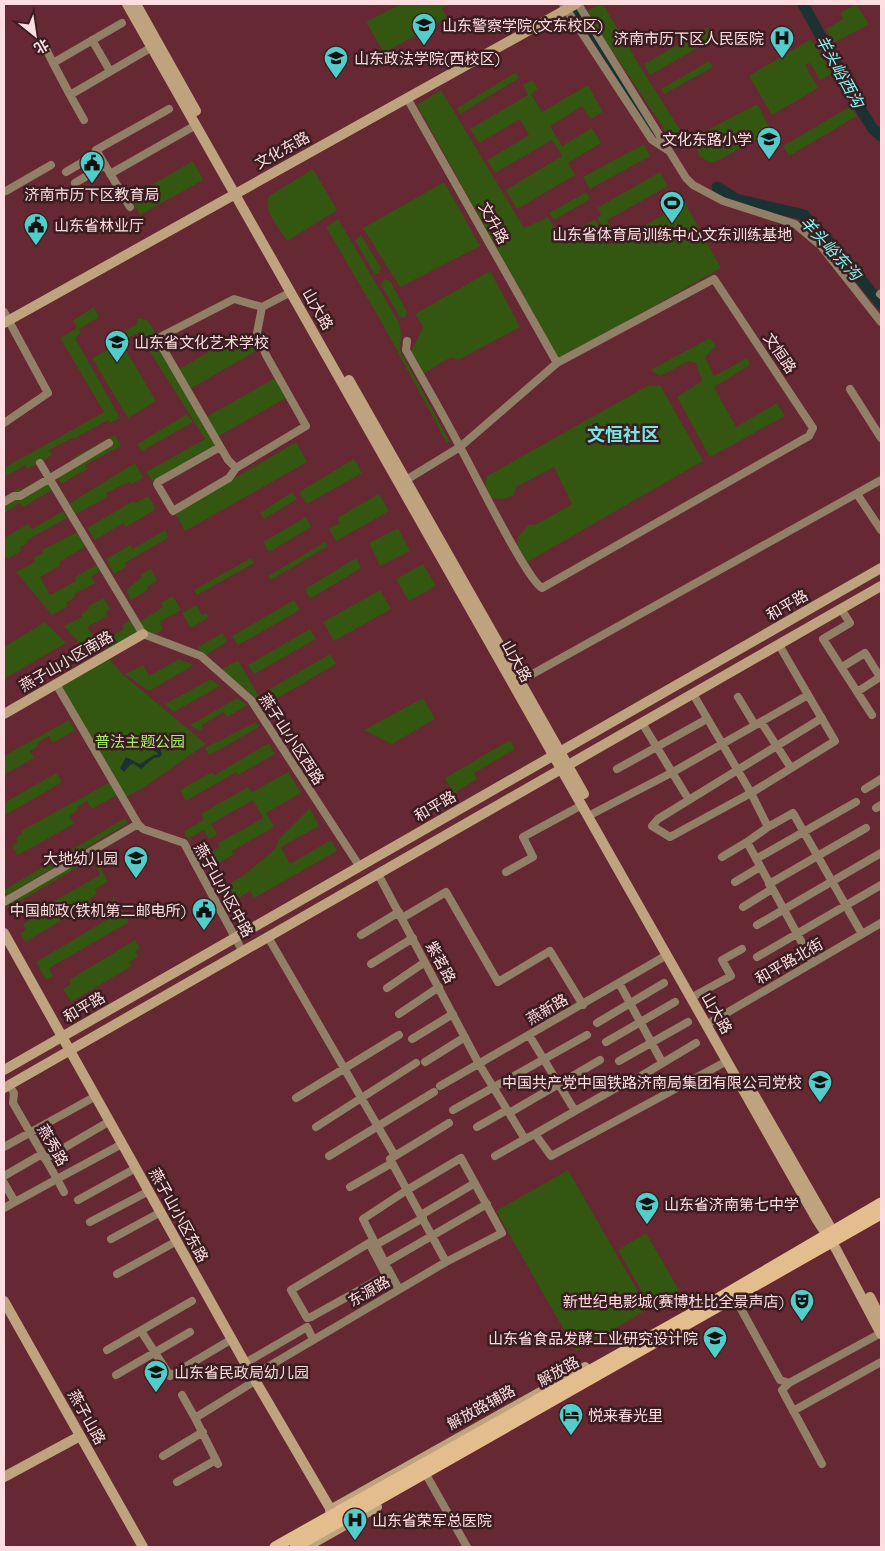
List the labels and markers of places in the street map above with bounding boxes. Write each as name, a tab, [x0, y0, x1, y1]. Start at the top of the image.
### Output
school or university icon: 山东警察学院(文东校区)	[411, 12, 437, 46]
place label: 山东警察学院(文东校区)	[442, 16, 603, 35]
hospital icon: 济南市历下区人民医院	[769, 25, 795, 59]
place label: 济南市历下区人民医院	[614, 29, 764, 48]
school or university icon: 山东政法学院(西校区)	[323, 45, 349, 79]
place label: 山东政法学院(西校区)	[354, 49, 500, 68]
school or university icon: 文化东路小学	[756, 126, 782, 160]
place label: 文化东路小学	[662, 130, 752, 149]
public building icon: 济南市历下区教育局	[79, 150, 105, 184]
place label: 济南市历下区教育局	[24, 185, 160, 204]
sports icon: 山东省体育局训练中心文东训练基地	[659, 190, 685, 224]
public building icon: 山东省林业厅	[23, 212, 49, 246]
place label: 山东省林业厅	[54, 216, 144, 235]
place label: 山东省体育局训练中心文东训练基地	[552, 225, 792, 244]
school or university icon: 山东省文化艺术学校	[104, 329, 130, 363]
place label: 山东省文化艺术学校	[134, 333, 269, 352]
school or university icon: 大地幼儿园	[123, 845, 149, 879]
place label: 大地幼儿园	[43, 849, 118, 868]
public building icon: 中国邮政(铁机第二邮电所)	[191, 897, 217, 931]
place label: 中国邮政(铁机第二邮电所)	[10, 901, 186, 920]
school or university icon: 中国共产党中国铁路济南局集团有限公司党校	[807, 1069, 833, 1103]
place label: 中国共产党中国铁路济南局集团有限公司党校	[502, 1073, 802, 1092]
school or university icon: 山东省济南第七中学	[634, 1191, 660, 1225]
place label: 山东省济南第七中学	[664, 1195, 799, 1214]
theatre icon: 新世纪电影城(赛博杜比全景声店)	[789, 1288, 815, 1322]
place label: 新世纪电影城(赛博杜比全景声店)	[563, 1292, 784, 1311]
school or university icon: 山东省食品发酵工业研究设计院	[702, 1325, 728, 1359]
place label: 山东省食品发酵工业研究设计院	[488, 1329, 698, 1348]
school or university icon: 山东省民政局幼儿园	[143, 1359, 169, 1393]
place label: 山东省民政局幼儿园	[174, 1363, 309, 1382]
hotel icon: 悦来春光里	[558, 1402, 584, 1436]
place label: 悦来春光里	[588, 1406, 663, 1425]
hospital icon: 山东省荣军总医院	[342, 1507, 368, 1541]
place label: 山东省荣军总医院	[372, 1511, 492, 1530]

